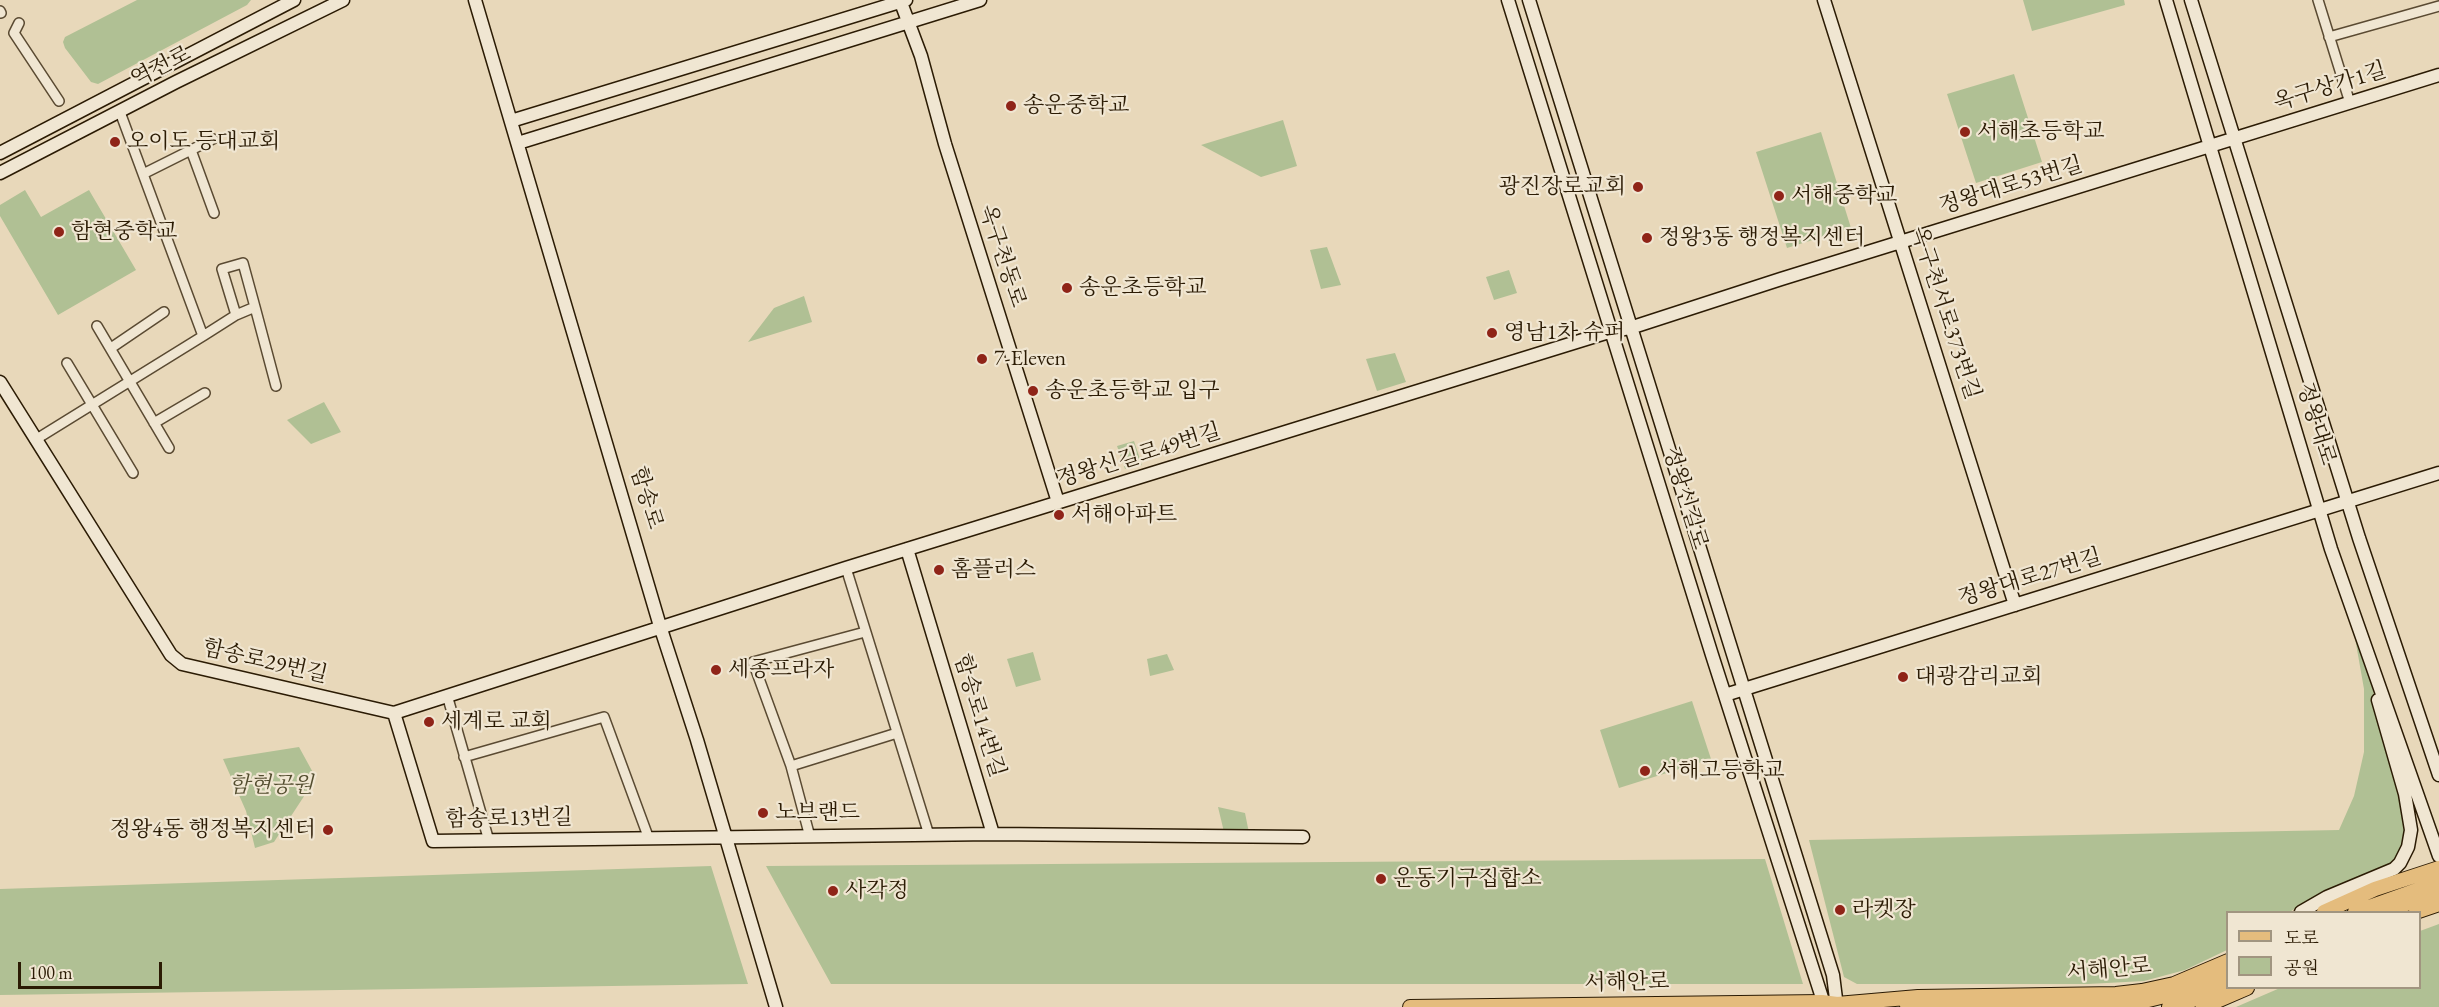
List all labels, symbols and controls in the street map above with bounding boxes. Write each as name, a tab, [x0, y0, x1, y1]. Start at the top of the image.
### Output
street label: 역전로	[127, 41, 195, 93]
street label: 옥구상가1길	[2270, 57, 2390, 117]
place label: 송운중학교	[1023, 93, 1129, 119]
marker: 송운중학교	[1004, 99, 1018, 113]
place label: 서해초등학교	[1977, 119, 2105, 145]
marker: 서해초등학교	[1958, 125, 1972, 139]
place label: 오이도 등대교회	[127, 129, 280, 155]
marker: 오이도 등대교회	[108, 135, 122, 149]
street label: 정왕대로53번길	[1936, 152, 2086, 220]
place label: 광진장로교회	[1498, 174, 1626, 200]
marker: 광진장로교회	[1631, 180, 1645, 194]
place label: 서해중학교	[1791, 183, 1897, 209]
marker: 서해중학교	[1772, 189, 1786, 203]
street label: 옥구천동로	[973, 201, 1031, 311]
place label: 함현중학교	[71, 219, 177, 245]
street label: 옥구천서로373번길	[1905, 223, 1985, 403]
marker: 함현중학교	[52, 225, 66, 239]
place label: 정왕3동 행정복지센터	[1659, 225, 1865, 251]
marker: 정왕3동 행정복지센터	[1640, 231, 1654, 245]
place label: 송운초등학교	[1079, 275, 1207, 301]
marker: 송운초등학교	[1060, 281, 1074, 295]
place label: 영남1차 슈퍼	[1504, 320, 1625, 346]
marker: 영남1차 슈퍼	[1485, 326, 1499, 340]
place label: 7-Eleven	[994, 346, 1066, 372]
marker: 7-Eleven	[975, 352, 989, 366]
place label: 송운초등학교 입구	[1045, 378, 1219, 404]
street label: 정왕대로	[2291, 379, 2341, 469]
marker: 송운초등학교 입구	[1026, 384, 1040, 398]
street label: 정왕신길로49번길	[1054, 419, 1224, 493]
street label: 정왕신길로	[1657, 443, 1713, 553]
street label: 함송로	[624, 464, 668, 532]
place label: 서해아파트	[1071, 502, 1177, 528]
marker: 서해아파트	[1052, 508, 1066, 522]
street label: 정왕대로27번길	[1955, 544, 2105, 612]
place label: 홈플러스	[951, 557, 1036, 583]
marker: 홈플러스	[932, 563, 946, 577]
street label: 함송로29번길	[200, 635, 330, 689]
street label: 함송로14번길	[948, 651, 1010, 781]
place label: 세종프라자	[728, 657, 834, 683]
marker: 세종프라자	[709, 663, 723, 677]
place label: 대광감리교회	[1915, 664, 2043, 690]
marker: 대광감리교회	[1896, 670, 1910, 684]
place label: 세계로 교회	[441, 709, 552, 735]
marker: 세계로 교회	[422, 715, 436, 729]
place label: 서해고등학교	[1657, 758, 1785, 784]
marker: 서해고등학교	[1638, 764, 1652, 778]
park label: 함현공원	[228, 773, 314, 799]
place label: 노브랜드	[775, 800, 860, 826]
street label: 함송로13번길	[445, 805, 573, 833]
marker: 노브랜드	[756, 806, 770, 820]
place label: 정왕4동 행정복지센터	[110, 817, 316, 843]
marker: 정왕4동 행정복지센터	[321, 823, 335, 837]
place label: 운동기구집합소	[1393, 866, 1542, 892]
marker: 운동기구집합소	[1374, 872, 1388, 886]
place label: 사각정	[845, 878, 909, 904]
marker: 사각정	[826, 884, 840, 898]
place label: 라켓장	[1852, 897, 1916, 923]
marker: 라켓장	[1833, 903, 1847, 917]
legend	[2226, 911, 2421, 989]
text: 도로	[2284, 926, 2319, 949]
scale bar	[21, 950, 165, 988]
street label: 서해안로	[2066, 953, 2152, 987]
text: 공원	[2284, 956, 2319, 979]
text: 100 m	[29, 961, 73, 984]
street label: 서해안로	[1584, 969, 1670, 997]

